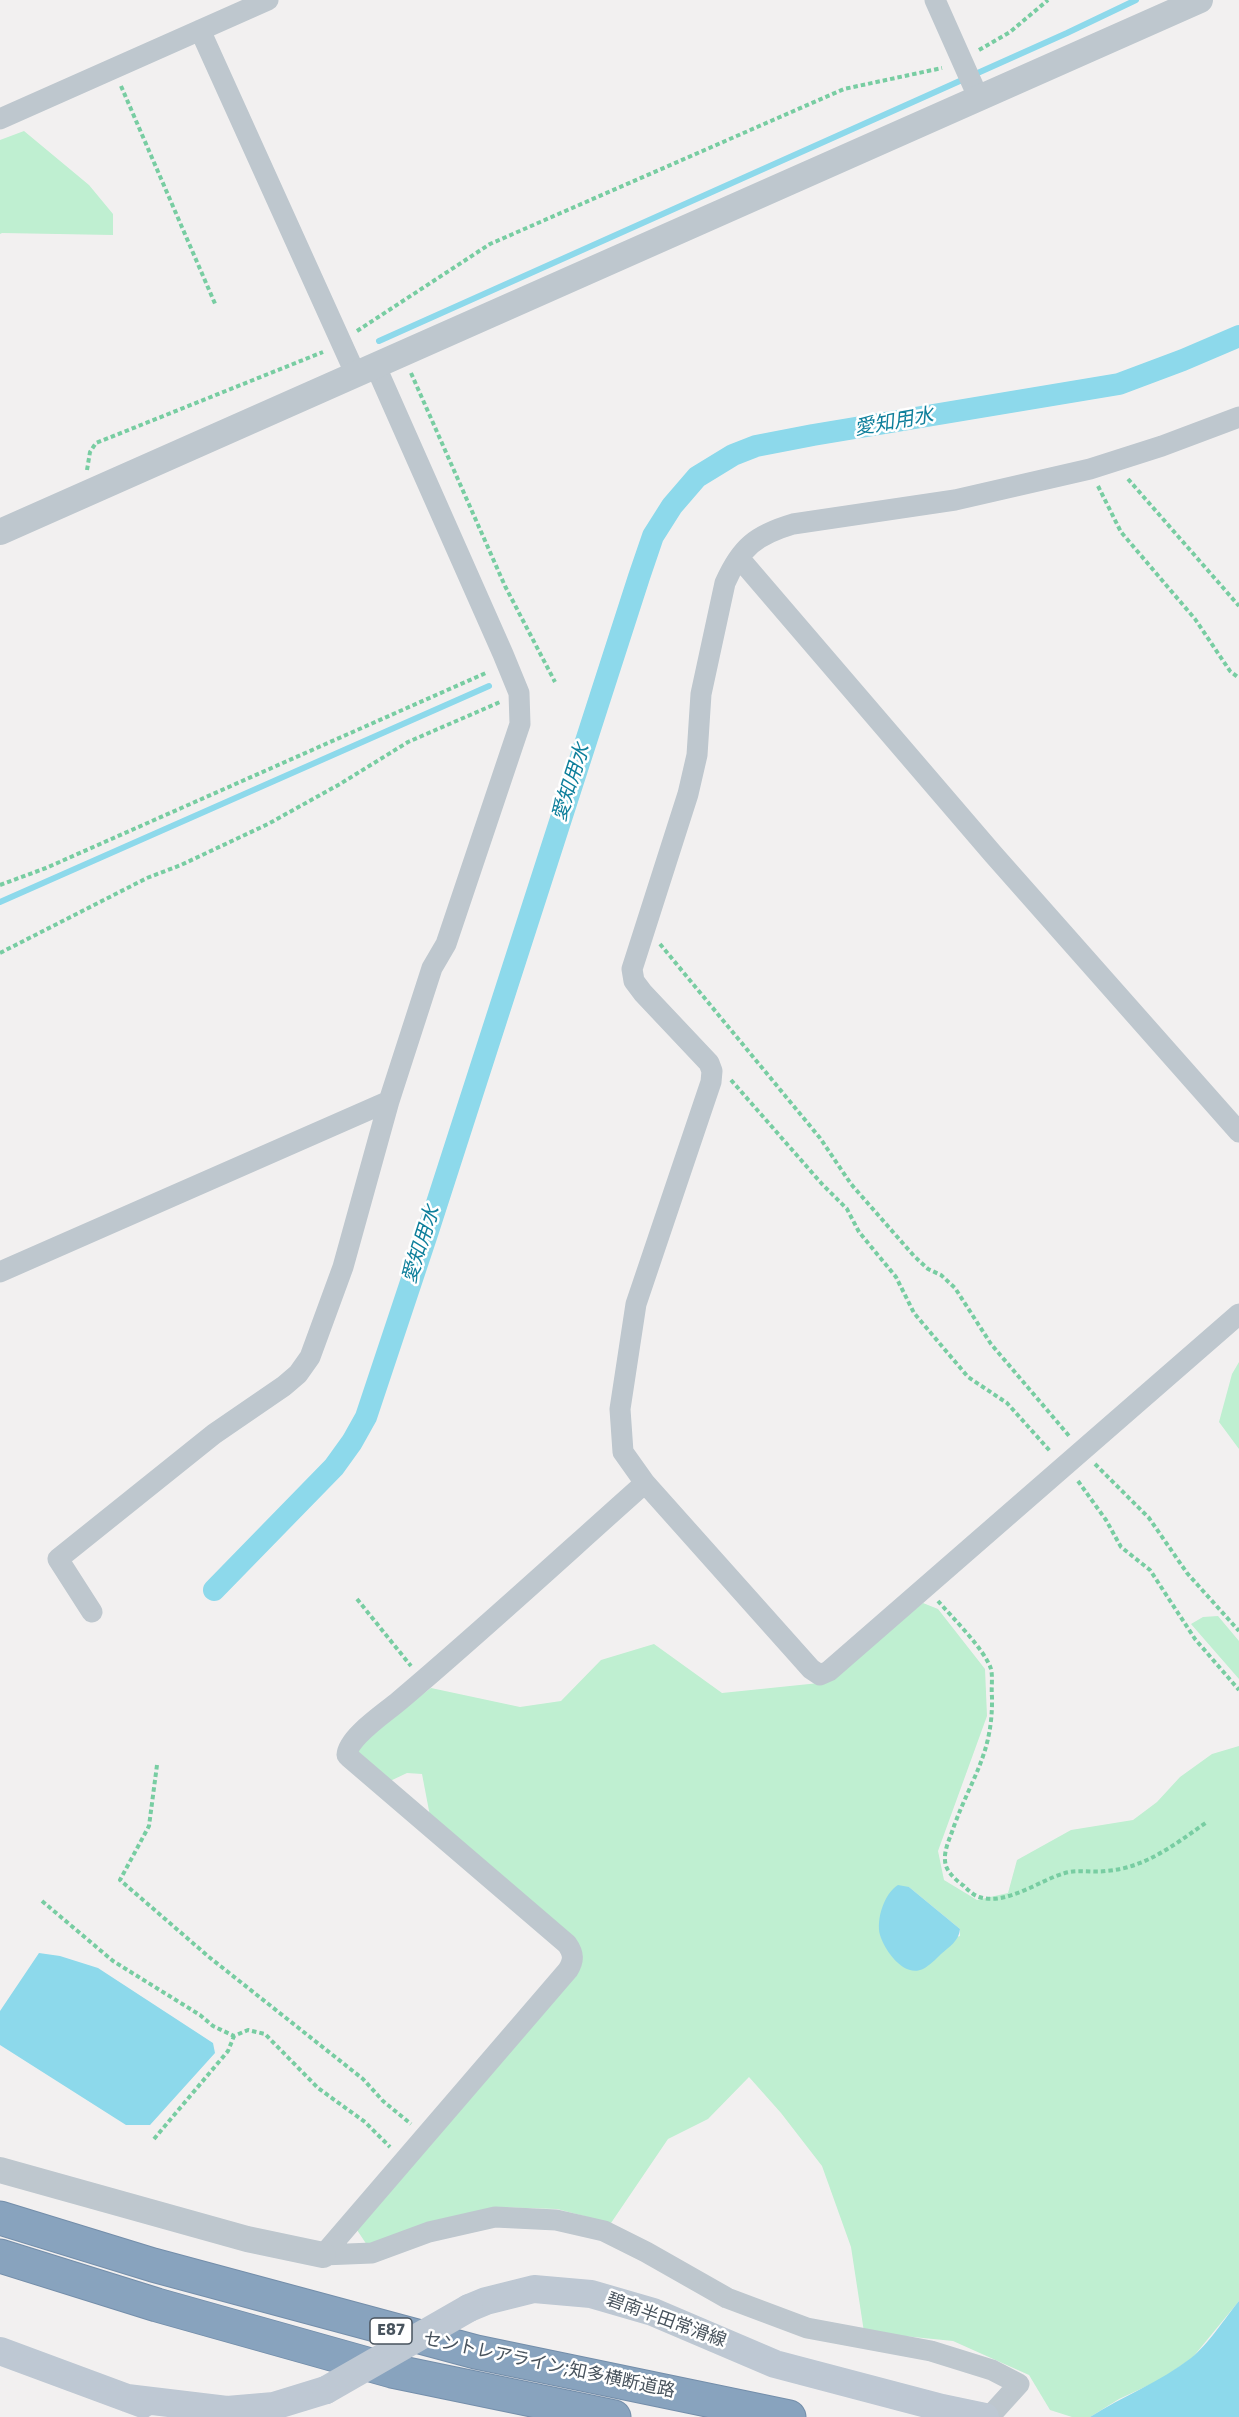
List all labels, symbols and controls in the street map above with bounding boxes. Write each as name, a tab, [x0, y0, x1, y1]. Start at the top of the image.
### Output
water label: 愛知用水	[853, 404, 935, 442]
water label: 愛知用水	[548, 741, 596, 825]
water label: 愛知用水	[398, 1203, 446, 1287]
street label: 碧南半田常滑線	[603, 2289, 729, 2353]
road number: E87	[370, 2318, 412, 2344]
street label: セントレアライン;知多横断道路	[421, 2329, 677, 2403]

